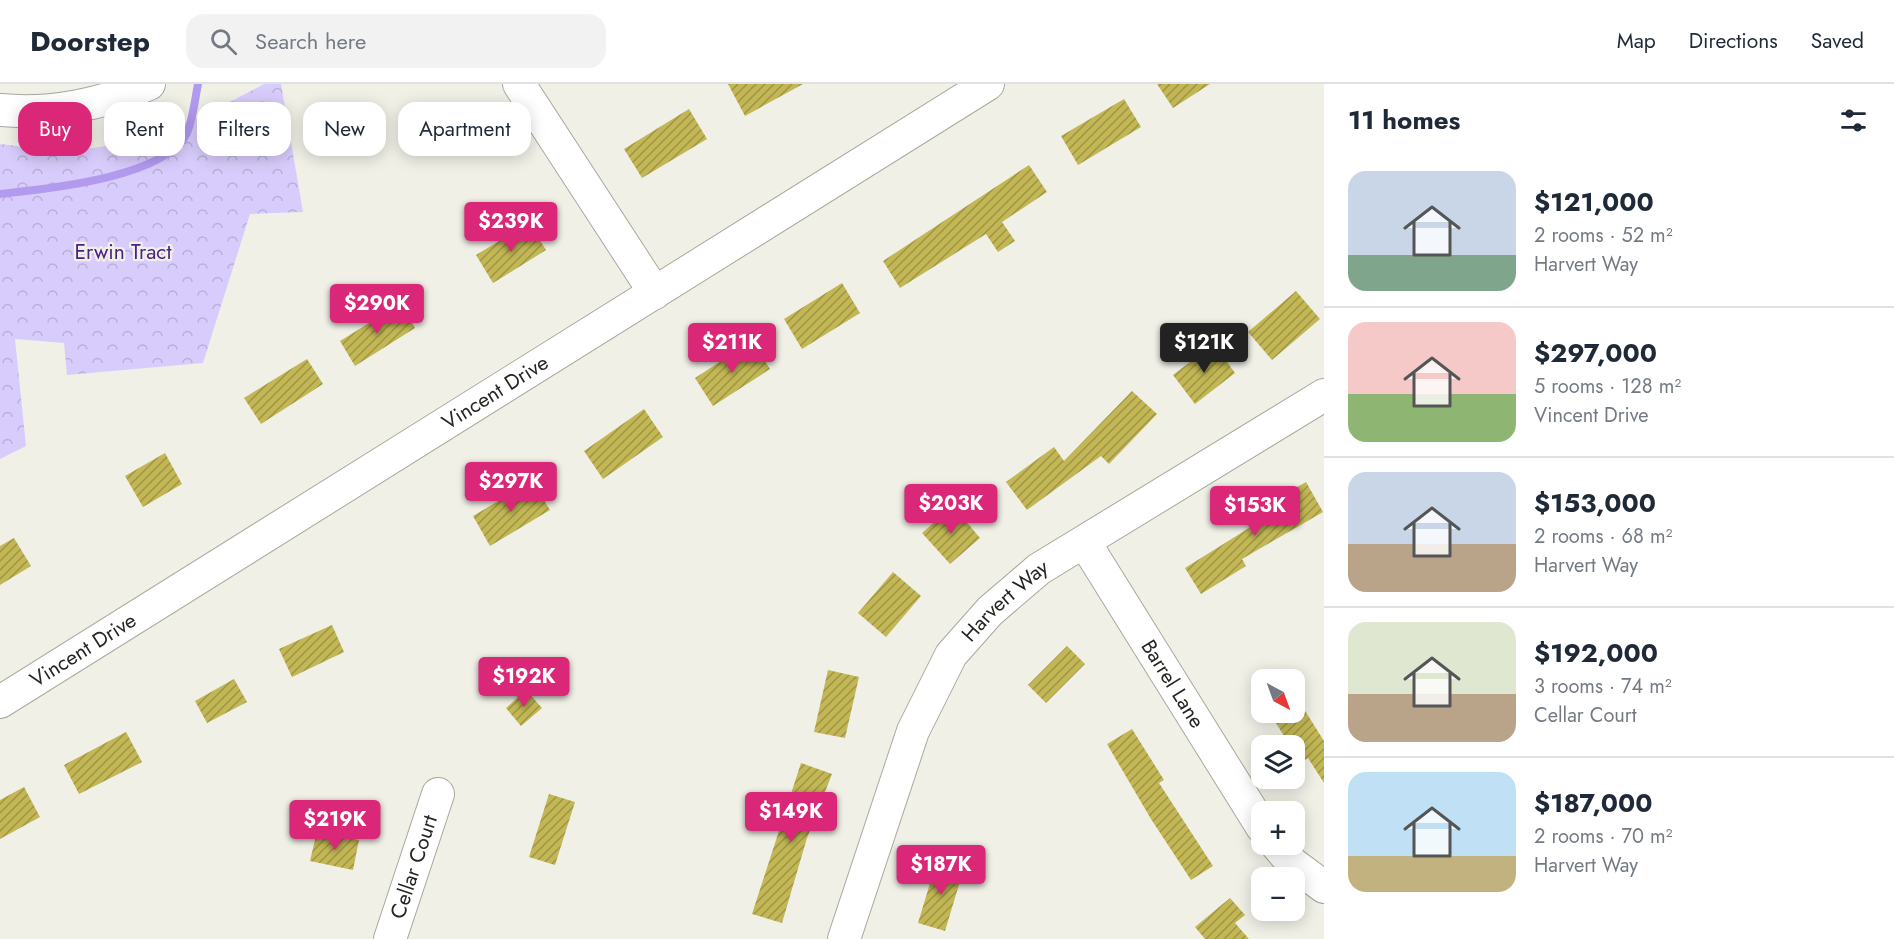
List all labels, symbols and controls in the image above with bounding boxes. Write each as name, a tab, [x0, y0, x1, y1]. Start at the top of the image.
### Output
search box	[186, 14, 606, 68]
text: Doorstep	[30, 21, 150, 62]
icon: search	[207, 25, 240, 58]
text: Search here	[255, 25, 366, 57]
text: Map	[1617, 26, 1656, 56]
text: Directions	[1689, 26, 1778, 56]
text: Saved	[1811, 26, 1864, 56]
text: 11 homes	[1348, 101, 1460, 139]
chip: Buy	[18, 102, 92, 156]
chip: Rent	[104, 102, 185, 156]
chip: Filters	[197, 102, 291, 156]
chip: New	[303, 102, 386, 156]
chip: Apartment	[398, 102, 531, 156]
icon: filters	[1837, 104, 1870, 137]
text: $121,000	[1534, 183, 1654, 221]
icon: home	[1396, 195, 1468, 267]
pin: $239K	[469, 202, 553, 253]
text: $239K	[478, 207, 544, 236]
text: 2 rooms · 52 m²	[1534, 221, 1673, 250]
park label: Erwin Tract	[75, 237, 171, 267]
text: Harvert Way	[1534, 250, 1638, 279]
pin: $290K	[335, 284, 419, 335]
text: $290K	[344, 289, 410, 318]
pin: $211K	[690, 323, 774, 374]
pin: $121K	[1162, 323, 1246, 374]
text: $211K	[702, 328, 762, 357]
text: $121K	[1174, 328, 1234, 357]
text: $297,000	[1534, 334, 1657, 372]
icon: home	[1396, 346, 1468, 418]
street label: Vincent Drive	[436, 348, 554, 437]
text: 5 rooms · 128 m²	[1534, 372, 1681, 401]
text: Vincent Drive	[1534, 401, 1649, 430]
pin: $297K	[469, 462, 553, 513]
text: $297K	[479, 467, 543, 496]
pin: $203K	[909, 484, 993, 535]
text: $153,000	[1534, 484, 1656, 522]
pin: $153K	[1213, 486, 1297, 537]
text: $203K	[918, 489, 984, 518]
text: $153K	[1224, 491, 1286, 520]
icon: home	[1396, 496, 1468, 568]
text: 2 rooms · 68 m²	[1534, 522, 1672, 551]
text: Harvert Way	[1534, 551, 1638, 580]
street label: Harvert Way	[955, 552, 1054, 648]
street label: Vincent Drive	[24, 605, 142, 695]
street label: Barrel Lane	[1134, 634, 1212, 734]
text: $192,000	[1534, 634, 1658, 672]
icon: home	[1396, 646, 1468, 718]
pin: $192K	[482, 657, 566, 708]
text: $192K	[492, 662, 556, 691]
north arrow	[1251, 669, 1305, 723]
map controls	[1251, 669, 1305, 921]
text: 3 rooms · 74 m²	[1534, 672, 1672, 701]
text: Cellar Court	[1534, 701, 1636, 730]
button: layers	[1251, 735, 1305, 789]
text: $187,000	[1534, 784, 1652, 822]
pin: $149K	[749, 792, 833, 843]
icon: home	[1396, 796, 1468, 868]
text: $149K	[759, 797, 823, 826]
pin: $219K	[293, 800, 377, 851]
button: +	[1251, 801, 1305, 855]
text: $219K	[303, 805, 367, 834]
street label: Cellar Court	[383, 811, 445, 923]
text: 2 rooms · 70 m²	[1534, 822, 1672, 851]
pin: $187K	[899, 845, 983, 896]
text: $187K	[911, 850, 971, 879]
text: Harvert Way	[1534, 851, 1638, 880]
button: −	[1251, 867, 1305, 921]

